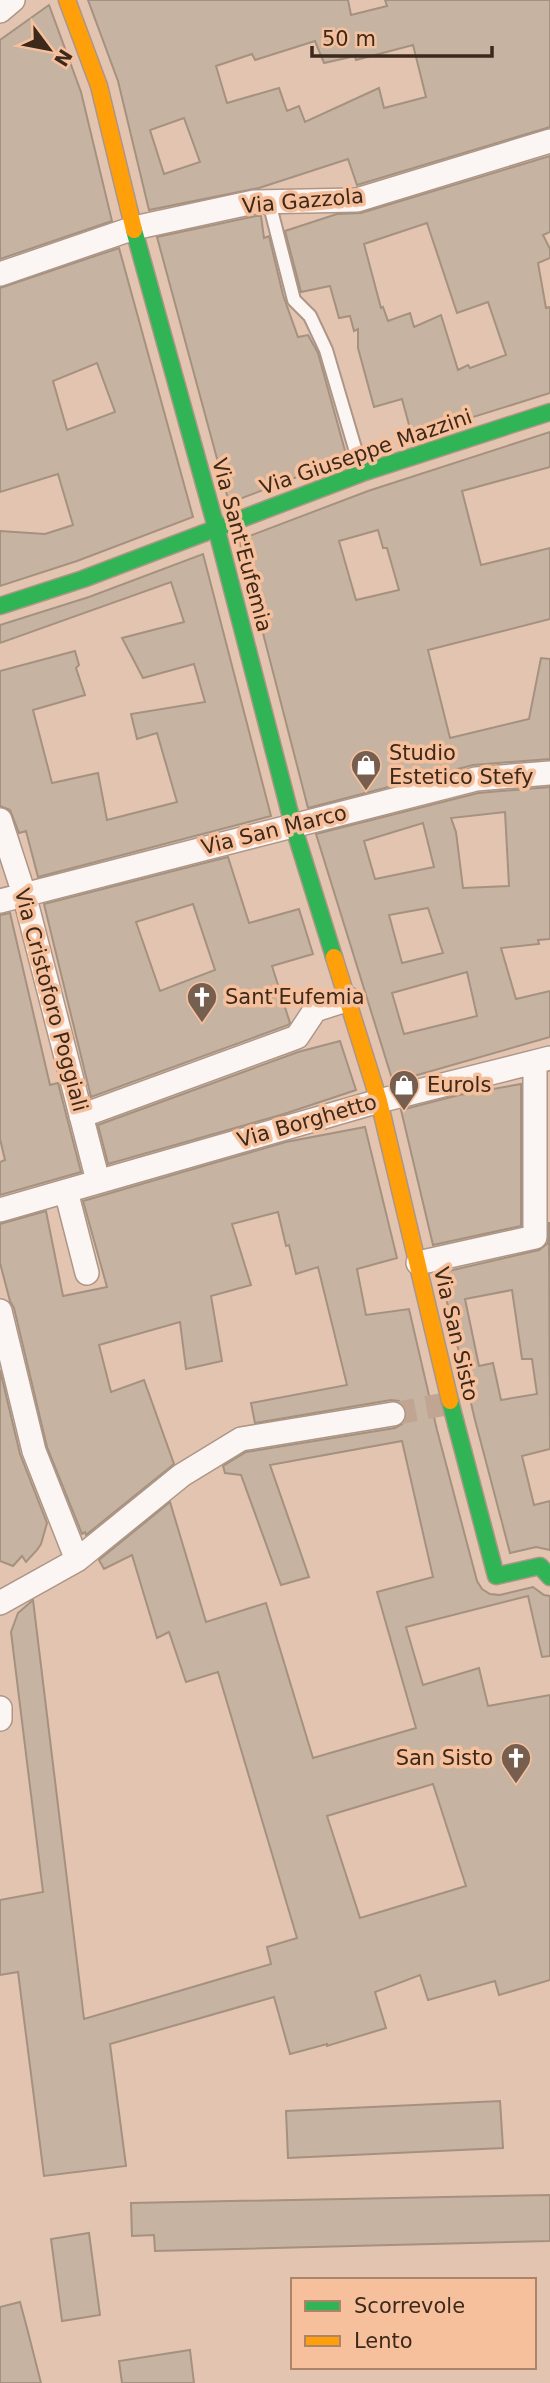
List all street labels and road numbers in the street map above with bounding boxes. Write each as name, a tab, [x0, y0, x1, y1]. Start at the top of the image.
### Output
street label: Via Gazzola	[241, 184, 365, 218]
street label: Via Giuseppe Mazzini	[257, 404, 475, 500]
street label: Via Sant'Eufemia	[207, 456, 277, 634]
street label: Via San Marco	[199, 800, 349, 860]
street label: Via Cristoforo Poggiali	[10, 886, 92, 1114]
street label: Via Borghetto	[235, 1090, 379, 1152]
street label: Via San Sisto	[429, 1265, 483, 1403]

